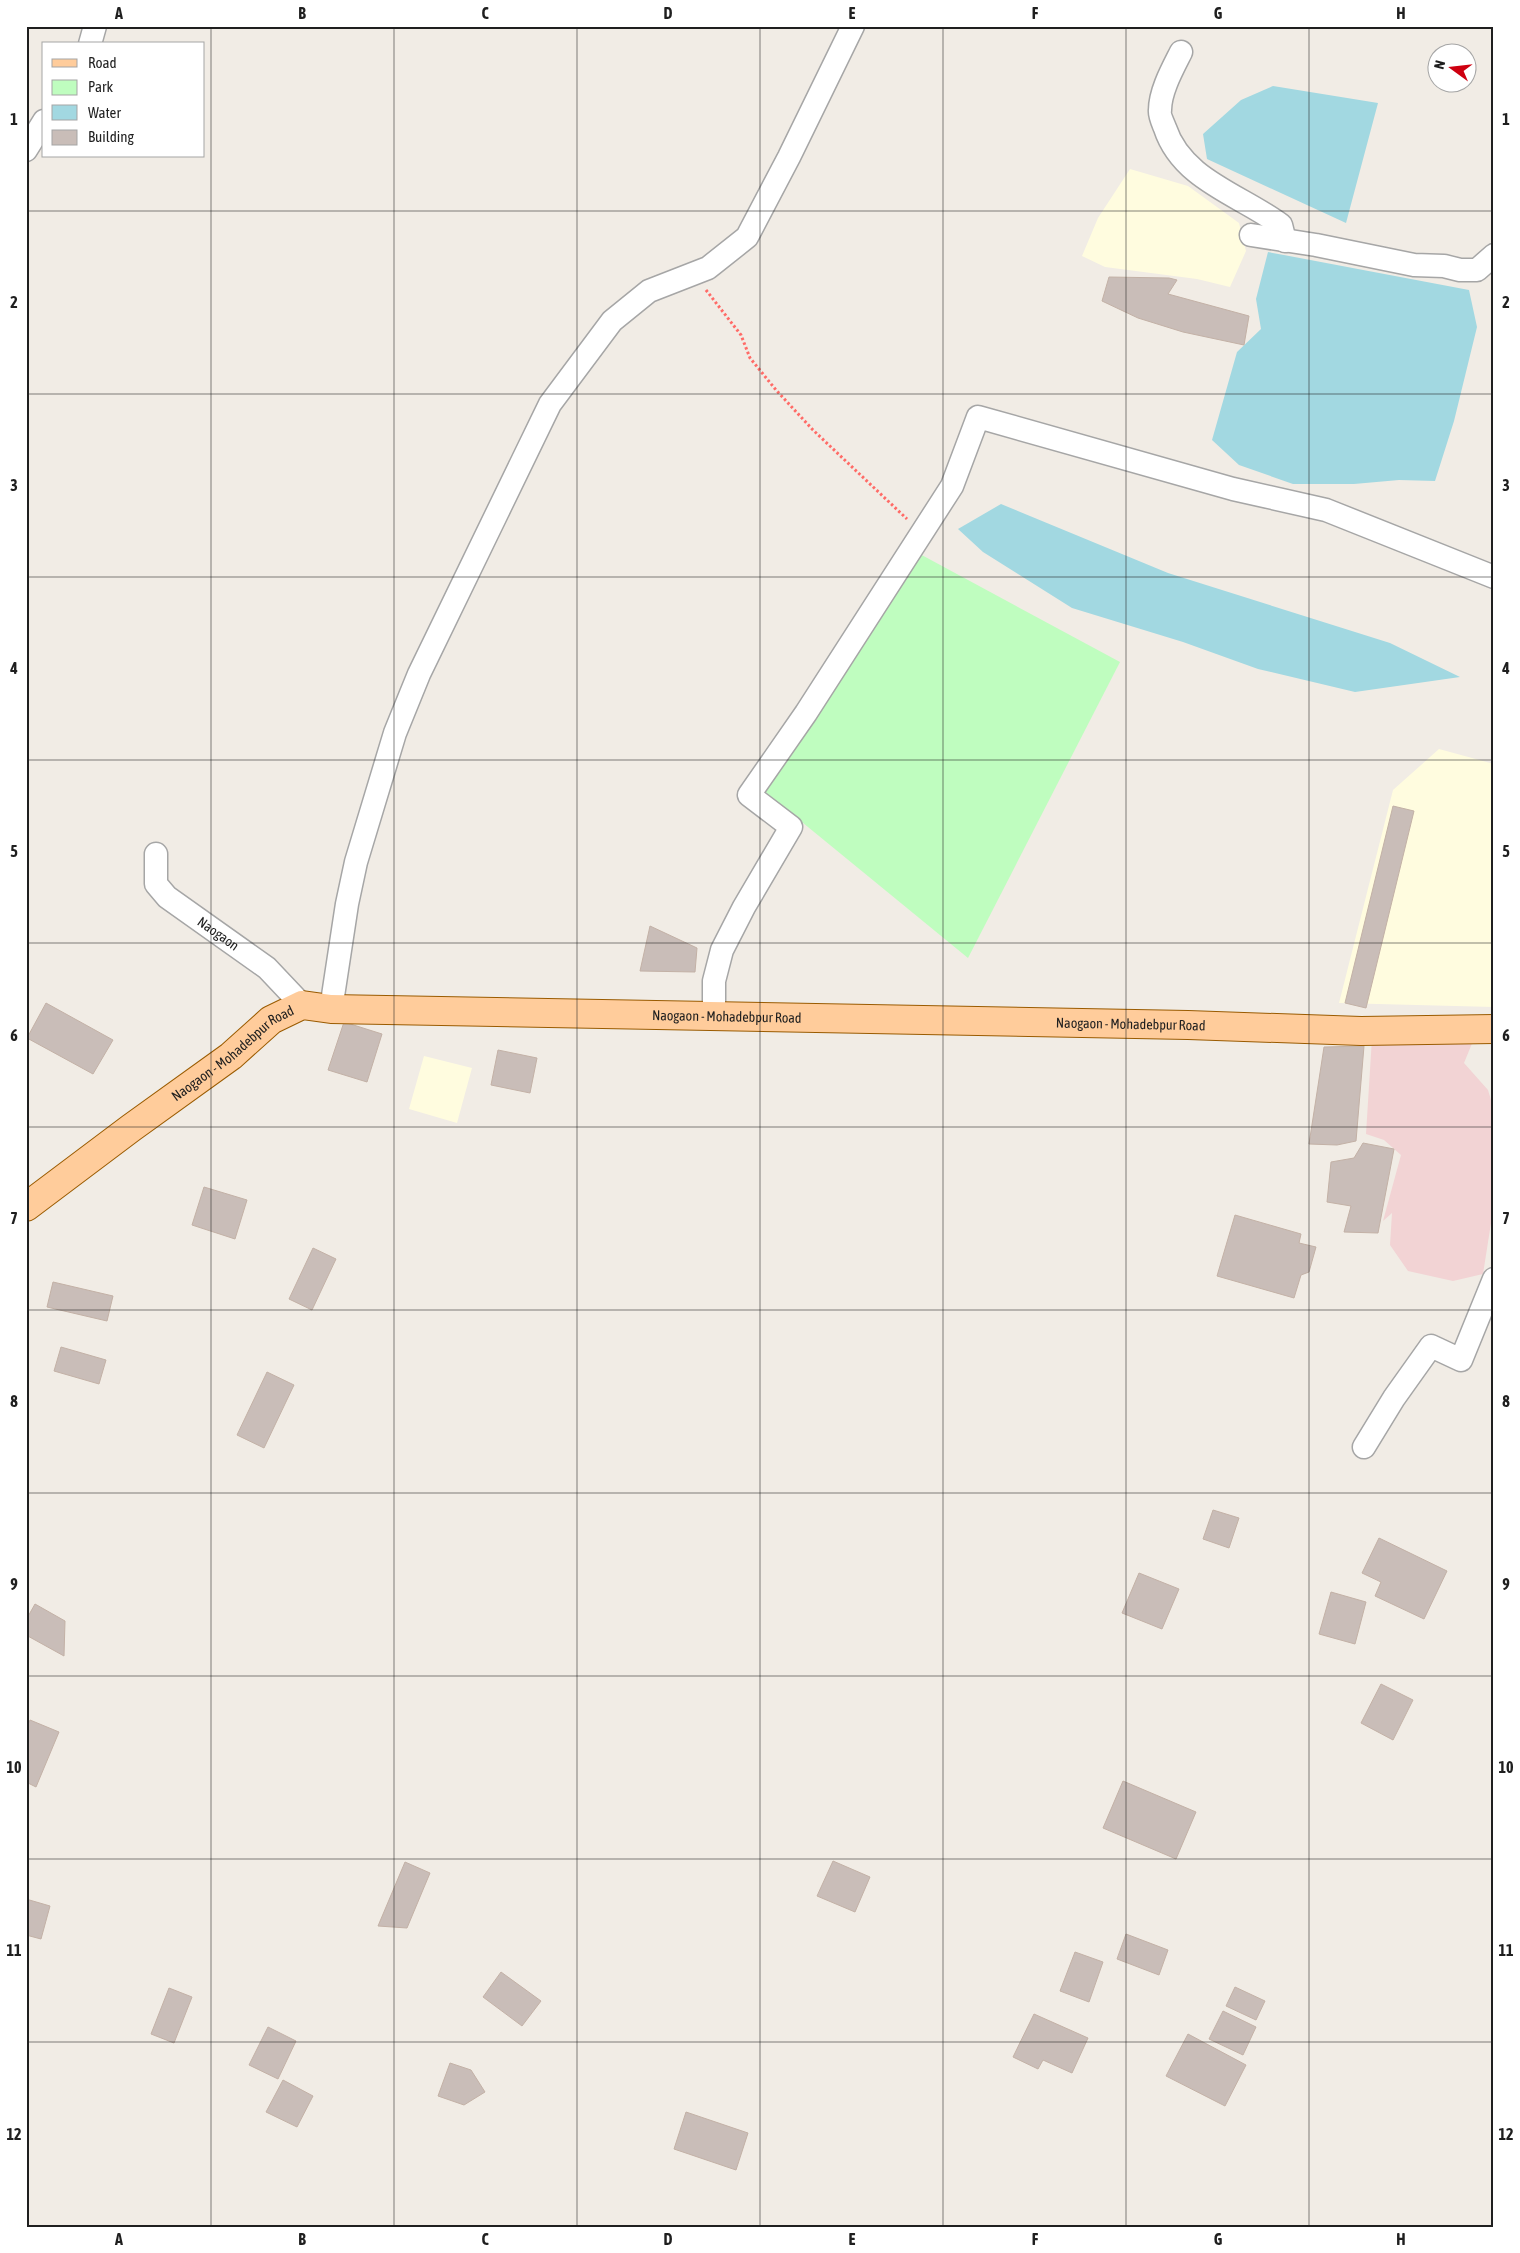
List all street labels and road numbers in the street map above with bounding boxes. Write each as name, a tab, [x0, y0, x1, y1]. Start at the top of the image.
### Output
street label: Naogaon	[195, 913, 242, 954]
street label: Naogaon - Mohadebpur Road	[168, 1002, 296, 1104]
street label: Naogaon - Mohadebpur Road	[652, 1007, 802, 1026]
street label: Naogaon - Mohadebpur Road	[1056, 1015, 1206, 1034]

